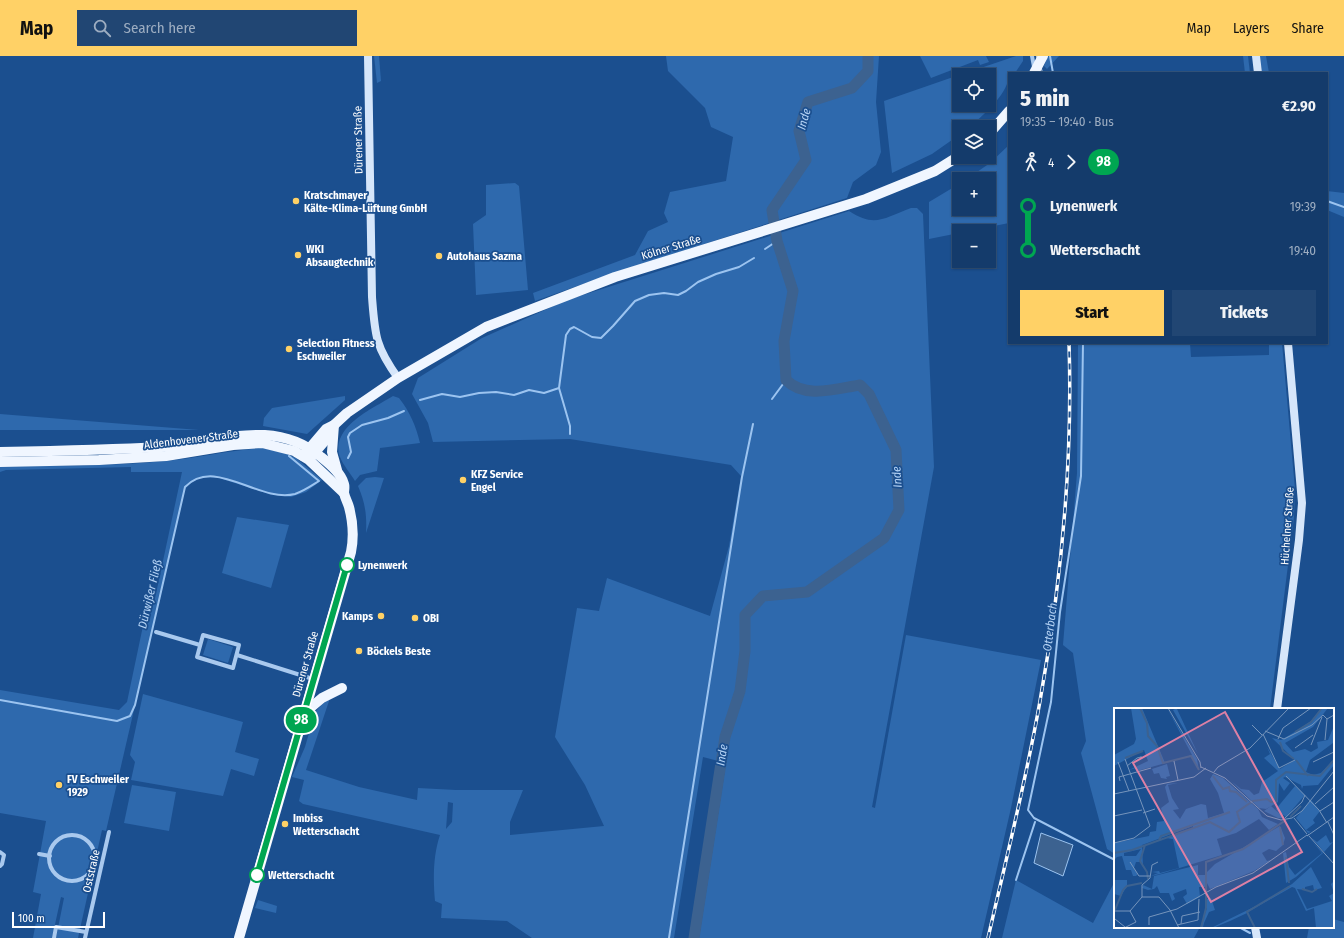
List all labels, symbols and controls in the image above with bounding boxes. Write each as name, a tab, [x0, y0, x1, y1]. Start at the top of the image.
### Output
search box	[77, 10, 357, 46]
text: Map	[20, 17, 53, 40]
icon: search	[91, 17, 113, 39]
text: Search here	[123, 19, 196, 37]
text: Map	[1187, 20, 1211, 37]
text: Layers	[1233, 20, 1269, 37]
text: Share	[1291, 20, 1324, 37]
map controls	[952, 68, 996, 268]
button: locate	[952, 68, 996, 112]
text: 5 min	[1020, 85, 1069, 112]
text: €2.90	[1282, 97, 1316, 115]
street label: Dürener Straße	[351, 106, 366, 174]
water label: Inde	[794, 106, 814, 131]
text: 19:35 – 19:40 · Bus	[1020, 114, 1114, 129]
button: layers	[952, 120, 996, 164]
icon: walk	[1020, 151, 1042, 173]
icon: forward	[1060, 151, 1082, 173]
text: 98	[1096, 153, 1111, 170]
text: 4	[1048, 155, 1054, 170]
button: +	[952, 172, 996, 216]
place label: Kratschmayer Kälte-Klima-Lüftung GmbH	[304, 189, 427, 215]
marker: Kratschmayer Kälte-Klima-Lüftung GmbH	[291, 196, 301, 206]
text: Lynenwerk	[1050, 197, 1117, 215]
text: 19:39	[1290, 199, 1316, 214]
button: −	[952, 224, 996, 268]
street label: Kölner Straße	[640, 232, 702, 263]
text: Wetterschacht	[1050, 241, 1140, 259]
place label: WKI Absaugtechnik	[305, 243, 374, 269]
text: 19:40	[1289, 243, 1316, 258]
marker: WKI Absaugtechnik	[293, 250, 303, 260]
place label: Autohaus Sazma	[446, 250, 522, 263]
marker: Autohaus Sazma	[434, 251, 444, 261]
button: Start	[1020, 290, 1164, 336]
button: Tickets	[1172, 290, 1316, 336]
place label: Selection Fitness Eschweiler	[297, 337, 375, 363]
marker: Selection Fitness Eschweiler	[284, 344, 294, 354]
street label: Aldenhovener Straße	[143, 427, 239, 452]
water label: Inde	[889, 465, 905, 488]
place label: KFZ Service Engel	[471, 468, 524, 494]
marker: KFZ Service Engel	[458, 475, 468, 485]
street label: Hüchelner Straße	[1278, 487, 1297, 565]
marker: Lynenwerk	[339, 557, 355, 573]
water label: Dürwißer Fließ	[135, 558, 165, 630]
place label: Lynenwerk	[358, 559, 408, 572]
water label: Otterbach	[1040, 602, 1060, 652]
place label: Kamps	[342, 610, 373, 623]
marker: Kamps	[376, 611, 386, 621]
place label: OBI	[423, 612, 439, 625]
marker: OBI	[410, 613, 420, 623]
street label: Dürener Straße	[290, 630, 321, 699]
place label: Böckels Beste	[367, 645, 431, 658]
marker: Böckels Beste	[354, 646, 364, 656]
line badge: 98	[283, 707, 319, 733]
inset map	[1114, 708, 1334, 928]
text: 98	[294, 711, 308, 728]
water label: Inde	[713, 743, 731, 767]
place label: FV Eschweiler 1929	[67, 773, 130, 799]
marker: FV Eschweiler 1929	[54, 780, 64, 790]
place label: Imbiss Wetterschacht	[293, 812, 359, 838]
marker: Imbiss Wetterschacht	[280, 819, 290, 829]
street label: Oststraße	[80, 848, 103, 894]
marker: Wetterschacht	[249, 867, 265, 883]
place label: Wetterschacht	[268, 869, 334, 882]
scale bar	[12, 910, 105, 929]
text: 100 m	[18, 912, 45, 925]

